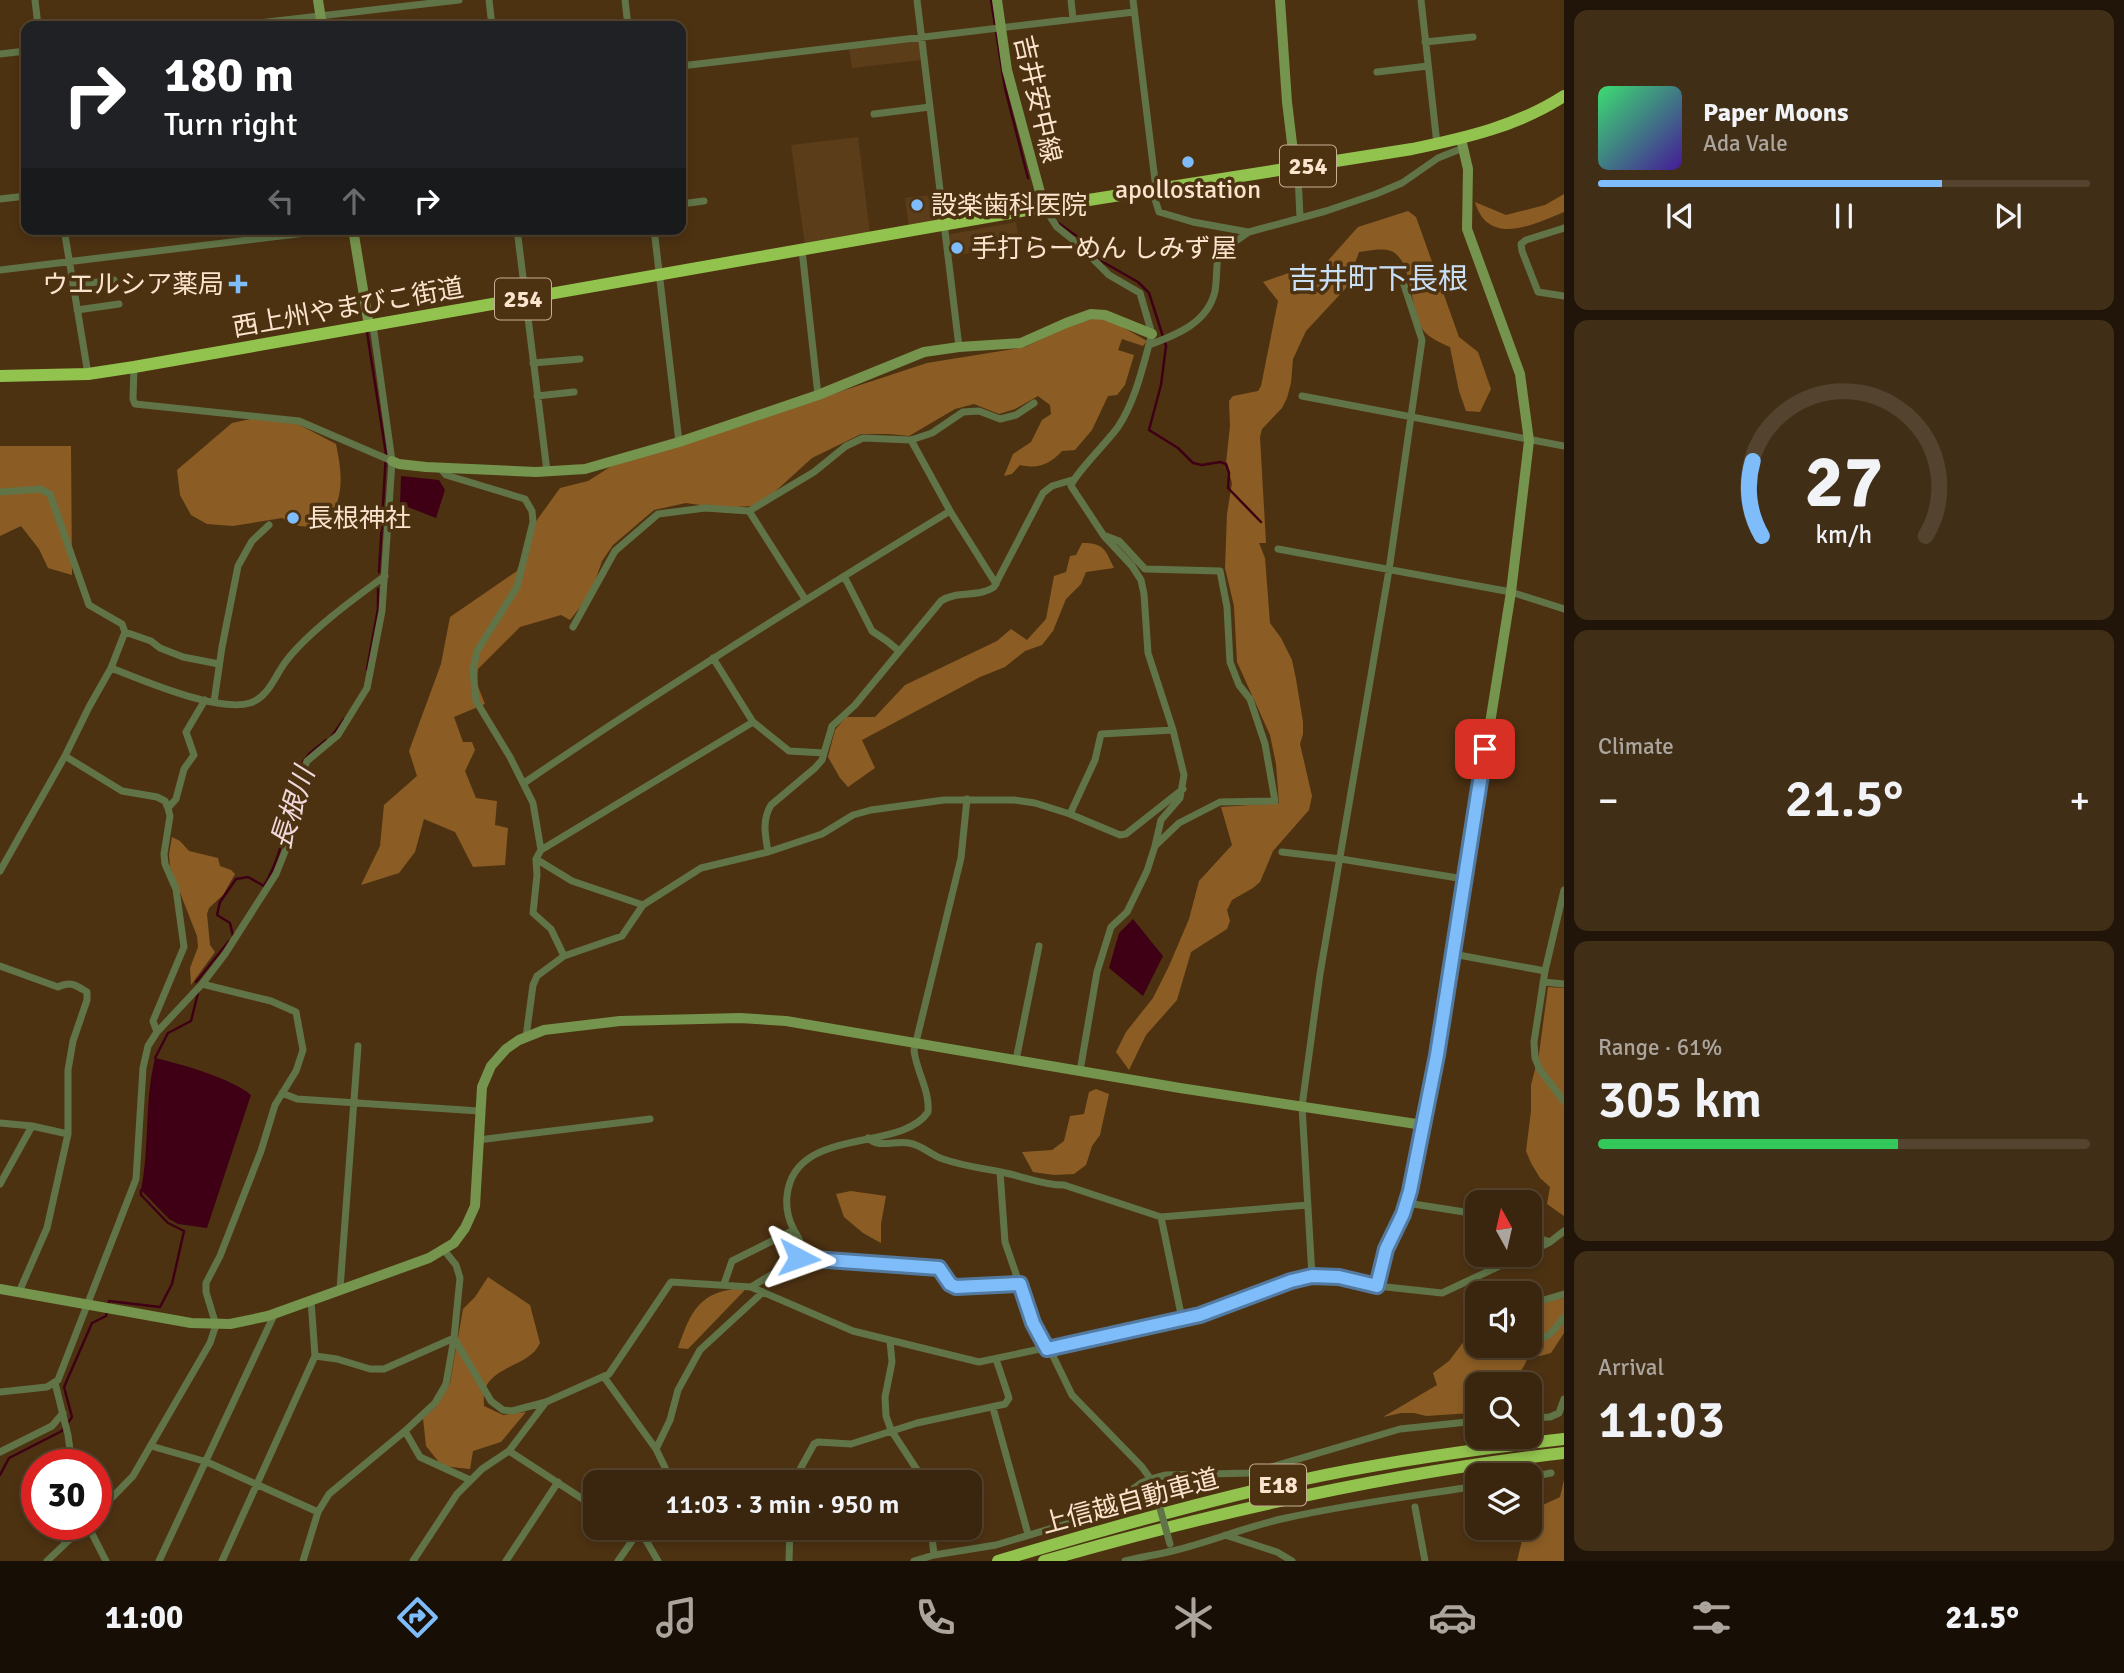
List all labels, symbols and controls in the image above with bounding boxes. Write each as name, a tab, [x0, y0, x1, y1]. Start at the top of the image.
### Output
street label: 吉井安中線	[1007, 32, 1067, 166]
text: 180 m	[164, 45, 294, 105]
icon: right	[49, 49, 140, 140]
text: Paper Moons	[1703, 97, 1849, 129]
text: Turn right	[164, 105, 297, 144]
text: Ada Vale	[1703, 129, 1788, 158]
road number: 254	[1280, 146, 1336, 186]
marker: apollostation	[1180, 154, 1196, 170]
place label: apollostation	[1115, 174, 1261, 206]
icon: left	[262, 182, 300, 220]
icon: ahead	[335, 182, 373, 220]
icon: right	[408, 182, 446, 220]
place label: 設楽歯科医院	[931, 190, 1087, 222]
marker: 設楽歯科医院	[909, 197, 925, 213]
icon: previous	[1661, 197, 1699, 235]
icon: pause	[1825, 197, 1863, 235]
icon: next	[1989, 197, 2027, 235]
place label: 手打らーめん しみず屋	[971, 233, 1237, 265]
marker: 手打らーめん しみず屋	[949, 240, 965, 256]
district label: 吉井町下長根	[1288, 261, 1468, 298]
place label: ウエルシア薬局	[42, 269, 224, 301]
street label: 西上州やまびこ街道	[230, 272, 466, 344]
marker: ウエルシア薬局	[230, 276, 246, 292]
road number: 254	[495, 278, 551, 320]
text: 27	[1805, 439, 1883, 528]
place label: 長根神社	[307, 503, 411, 535]
marker: 長根神社	[285, 510, 301, 526]
text: km/h	[1816, 519, 1872, 550]
pin	[1455, 719, 1515, 779]
icon: arrive	[1466, 730, 1504, 768]
text: Climate	[1598, 732, 1674, 761]
water label: 長根川	[264, 760, 323, 854]
text: 21.5°	[1785, 767, 1903, 831]
text: −	[1598, 777, 1619, 824]
text: +	[2069, 777, 2090, 824]
text: Range · 61%	[1598, 1033, 1722, 1062]
text: 305 km	[1598, 1068, 1762, 1132]
north arrow	[1465, 1190, 1542, 1267]
map controls	[1465, 1190, 1542, 1540]
position arrow	[762, 1221, 836, 1295]
button: sound	[1465, 1281, 1542, 1358]
text: Arrival	[1598, 1353, 1664, 1382]
button: search	[1465, 1372, 1542, 1449]
text: 11:03	[1598, 1388, 1725, 1452]
speed limit sign: 30	[21, 1449, 112, 1540]
street label: 上信越自動車道	[1038, 1463, 1222, 1541]
button: layers	[1465, 1463, 1542, 1540]
road number: E18	[1250, 1464, 1306, 1506]
text: 11:03 · 3 min · 950 m	[666, 1489, 899, 1521]
icon: directions	[393, 1593, 442, 1642]
icon: music	[652, 1593, 701, 1642]
icon: phone	[911, 1593, 960, 1642]
icon: climate	[1169, 1593, 1218, 1642]
icon: car	[1428, 1593, 1477, 1642]
icon: filters	[1687, 1593, 1736, 1642]
text: 11:00	[105, 1598, 183, 1637]
text: 21.5°	[1945, 1598, 2019, 1637]

